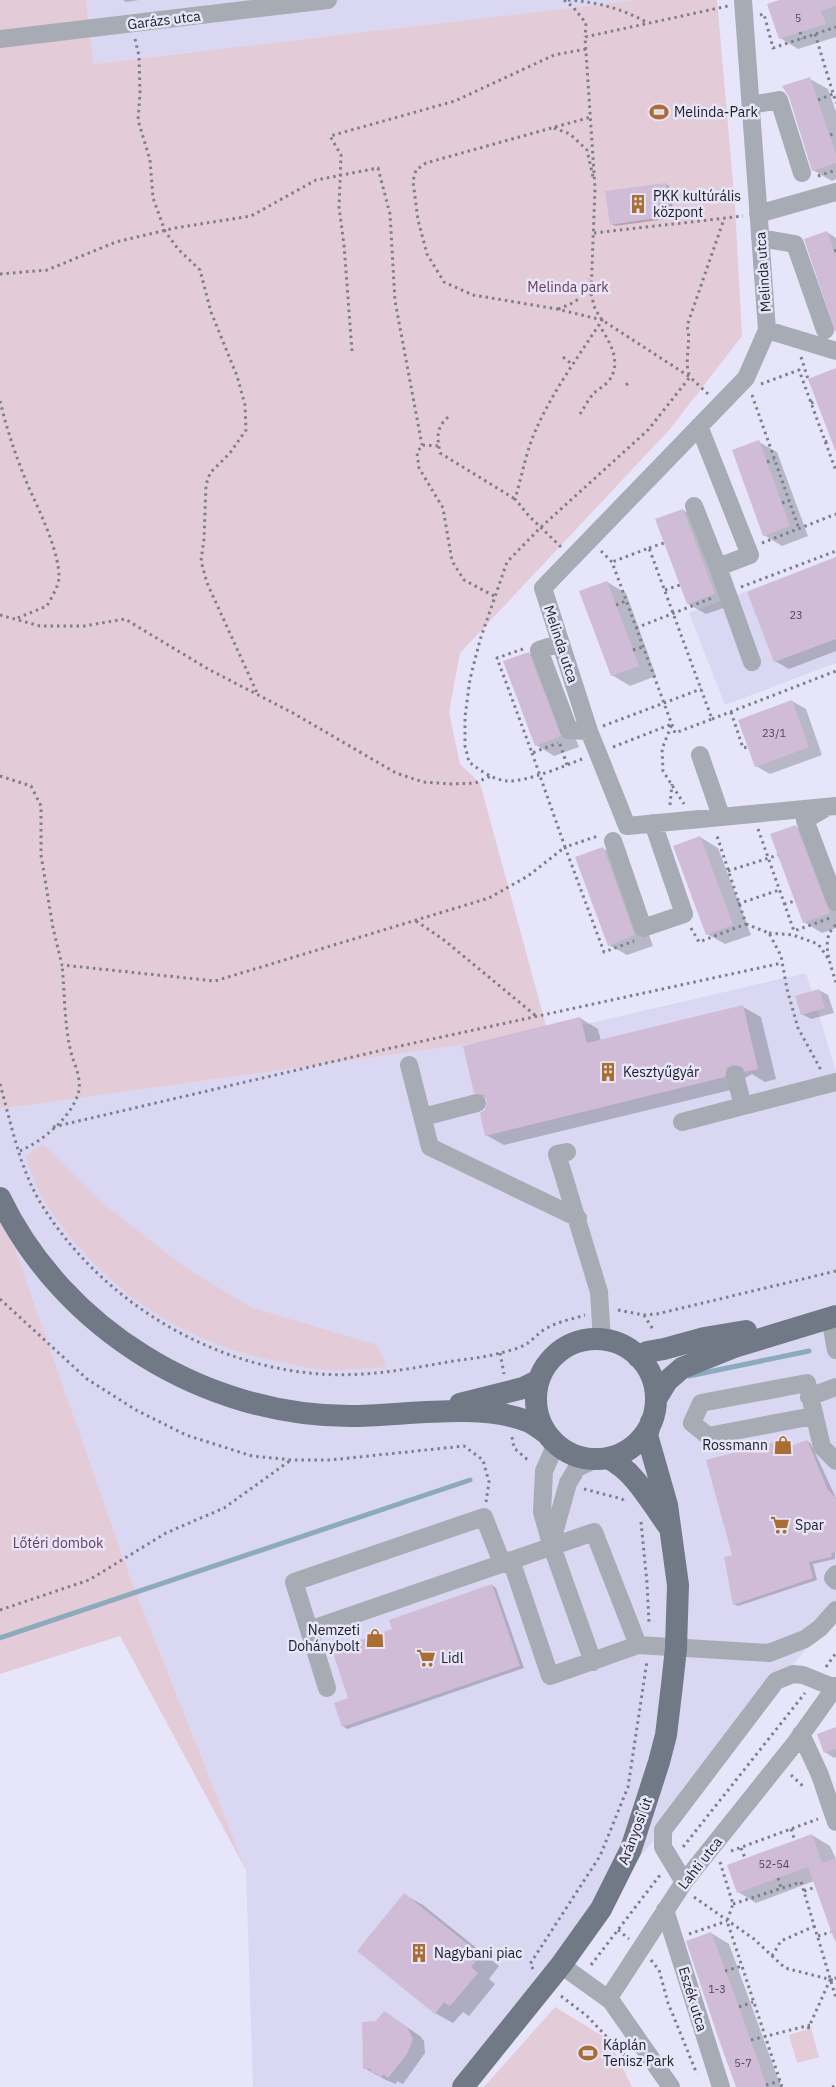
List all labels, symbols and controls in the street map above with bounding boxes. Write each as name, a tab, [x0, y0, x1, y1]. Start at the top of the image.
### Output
street label: Garázs utca	[126, 7, 202, 33]
house number: 5	[795, 11, 801, 25]
sports icon: Melinda-Park	[648, 101, 670, 123]
place label: Melinda-Park	[674, 103, 758, 121]
place label: PKK kultúrális központ	[653, 187, 741, 221]
building icon: PKK kultúrális központ	[627, 193, 649, 215]
street label: Melinda utca	[751, 231, 775, 313]
park label: Melinda park	[527, 278, 609, 296]
street label: Melinda utca	[540, 603, 582, 686]
house number: 23	[789, 608, 803, 622]
house number: 23/1	[762, 726, 786, 740]
building icon: Kesztyűgyár	[597, 1061, 619, 1083]
place label: Kesztyűgyár	[623, 1063, 699, 1081]
shop icon: Rossmann	[772, 1434, 794, 1456]
place label: Rossmann	[702, 1436, 768, 1454]
supermarket icon: Spar	[769, 1514, 791, 1536]
place label: Spar	[795, 1516, 824, 1534]
park label: Lőtéri dombok	[13, 1534, 104, 1552]
place label: Nemzeti Dohánybolt	[288, 1621, 360, 1655]
shop icon: Nemzeti Dohánybolt	[364, 1627, 386, 1649]
supermarket icon: Lidl	[415, 1647, 437, 1669]
place label: Lidl	[441, 1649, 464, 1667]
street label: Arányosi út	[614, 1795, 656, 1867]
street label: Lahti utca	[674, 1833, 726, 1893]
house number: 52-54	[759, 1857, 790, 1871]
building icon: Nagybani piac	[408, 1942, 430, 1964]
place label: Nagybani piac	[434, 1944, 522, 1962]
street label: Eszék utca	[675, 1964, 712, 2034]
house number: 1-3	[708, 1982, 726, 1996]
place label: Káplán Tenisz Park	[603, 2036, 675, 2070]
sports icon: Káplán Tenisz Park	[577, 2042, 599, 2064]
house number: 5-7	[734, 2056, 752, 2070]

